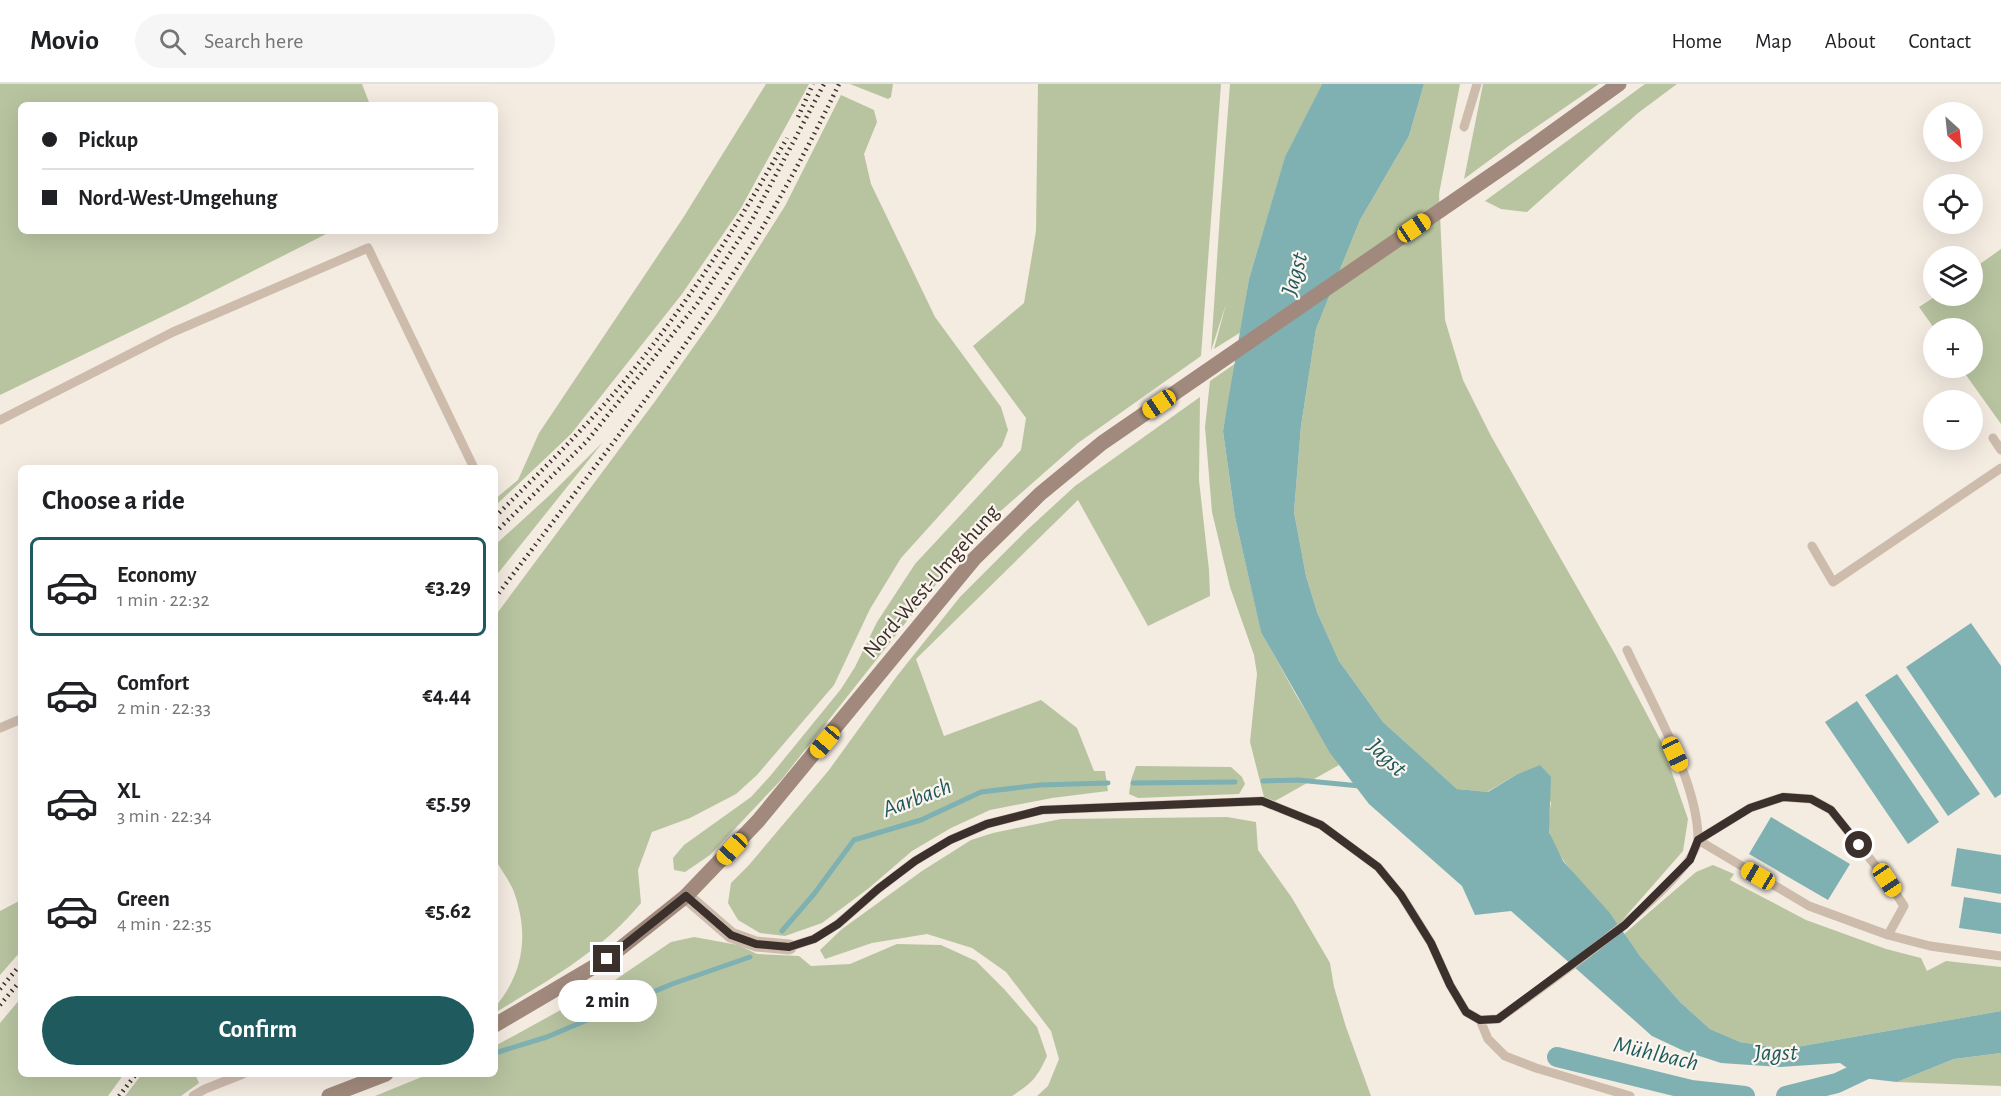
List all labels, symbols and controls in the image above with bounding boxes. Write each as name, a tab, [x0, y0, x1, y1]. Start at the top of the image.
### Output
search box	[135, 14, 555, 68]
icon: search	[156, 25, 189, 58]
text: Movio	[30, 27, 99, 55]
text: Search here	[204, 30, 303, 52]
text: Home	[1671, 31, 1722, 52]
text: Map	[1755, 31, 1792, 52]
text: About	[1825, 31, 1875, 52]
text: Contact	[1908, 31, 1971, 52]
north arrow	[1923, 102, 1983, 162]
map controls	[1923, 102, 1983, 450]
text: Pickup	[78, 129, 138, 151]
button: locate	[1923, 174, 1983, 234]
text: Nord-West-Umgehung	[78, 187, 277, 209]
car	[1394, 210, 1434, 246]
button: layers	[1923, 246, 1983, 306]
water label: Jagst	[1277, 250, 1313, 299]
button: +	[1923, 318, 1983, 378]
car	[1139, 386, 1179, 422]
button: −	[1923, 390, 1983, 450]
text: Choose a ride	[42, 487, 185, 514]
street label: Nord-West-Umgehung	[859, 500, 1003, 662]
icon: car	[45, 560, 99, 614]
text: Economy	[117, 564, 197, 586]
text: €3.29	[425, 576, 471, 598]
text: 1 min · 22:32	[117, 590, 210, 610]
icon: car	[45, 668, 99, 722]
text: Comfort	[117, 672, 189, 694]
text: €4.44	[422, 684, 471, 706]
text: 2 min · 22:33	[117, 698, 211, 718]
car	[807, 722, 843, 762]
water label: Jagst	[1362, 734, 1411, 782]
car	[1659, 734, 1691, 774]
water label: Aarbach	[878, 774, 955, 822]
icon: car	[45, 776, 99, 830]
text: XL	[117, 780, 140, 802]
text: €5.59	[426, 792, 471, 814]
text: 3 min · 22:34	[117, 806, 212, 826]
car	[713, 830, 751, 868]
route start	[1845, 831, 1872, 858]
car	[1738, 859, 1778, 893]
car	[1869, 860, 1905, 900]
icon: car	[45, 884, 99, 938]
text: Green	[117, 888, 170, 910]
text: €5.62	[425, 900, 471, 922]
text: 4 min · 22:35	[117, 914, 212, 934]
route end	[593, 945, 620, 972]
callout: 2 min	[558, 980, 656, 1022]
text: 2 min	[585, 991, 630, 1011]
button: Confirm	[42, 996, 474, 1065]
water label: Mühlbach	[1611, 1033, 1701, 1075]
water label: Jagst	[1753, 1041, 1798, 1065]

